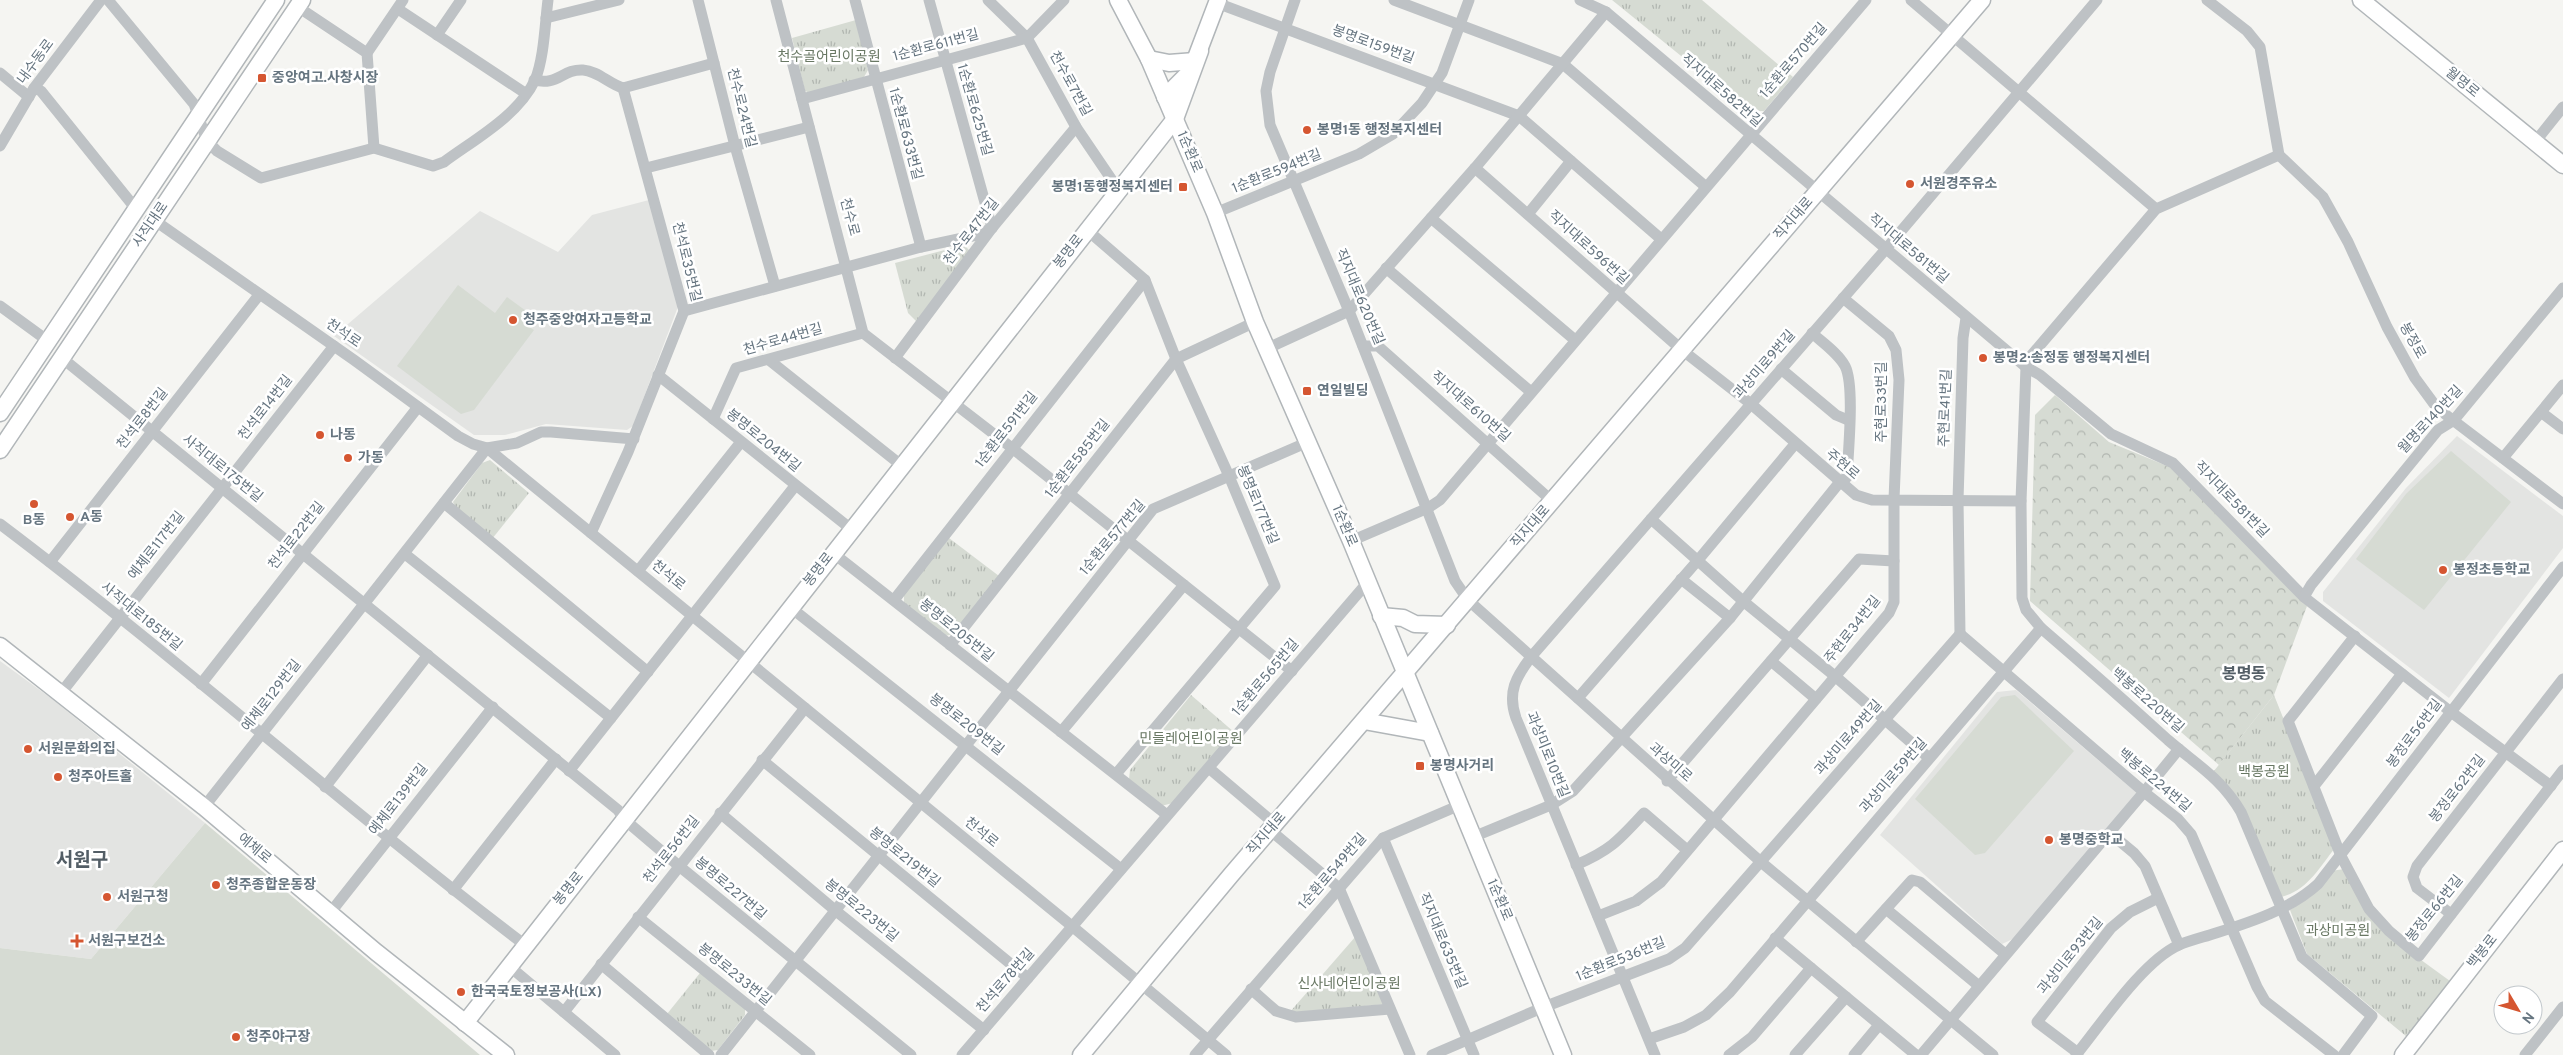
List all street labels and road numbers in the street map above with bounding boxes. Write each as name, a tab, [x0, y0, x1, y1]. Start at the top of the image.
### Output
street label: 1순환로570번길	[1756, 19, 1831, 102]
street label: 봉명로159번길	[1329, 22, 1417, 68]
street label: 1순환로611번길	[891, 25, 981, 66]
street label: 내수동로	[14, 36, 58, 88]
street label: 천수로7번길	[1045, 48, 1096, 119]
street label: 직지대로582번길	[1677, 51, 1765, 131]
street label: 1순환로625번길	[953, 62, 996, 158]
street label: 월명로	[2442, 64, 2482, 102]
street label: 천수로24번길	[723, 66, 760, 150]
street label: 1순환로633번길	[885, 86, 926, 182]
street label: 1순환로	[1173, 128, 1206, 176]
street label: 1순환로594번길	[1229, 145, 1324, 198]
street label: 직지대로	[1771, 194, 1817, 244]
street label: 천수로47번길	[940, 195, 1003, 269]
street label: 천수로	[836, 196, 863, 238]
street label: 사직대로	[130, 199, 173, 251]
street label: 직지대로596번길	[1544, 207, 1632, 289]
street label: 직지대로581번길	[1864, 210, 1952, 288]
street label: 천석로35번길	[668, 220, 705, 304]
street label: 봉명로	[1050, 231, 1088, 272]
street label: 직지대로620번길	[1331, 246, 1387, 348]
street label: 천석로	[322, 315, 364, 352]
street label: 천수로44번길	[741, 320, 825, 359]
street label: 봉정로	[2395, 320, 2429, 362]
street label: 과상미로9번길	[1730, 327, 1800, 403]
street label: 주현로33번길	[1873, 361, 1891, 443]
street label: 직지대로610번길	[1427, 368, 1513, 446]
street label: 주현로41번길	[1935, 369, 1956, 447]
street label: 천석로14번길	[234, 371, 297, 444]
street label: 월명로140번길	[2395, 382, 2467, 458]
street label: 천석로8번길	[113, 384, 172, 453]
street label: 1순환로591번길	[971, 388, 1042, 471]
street label: 봉명로204번길	[722, 406, 804, 476]
street label: 1순환로585번길	[1041, 415, 1114, 502]
street label: 사직대로175번길	[178, 431, 266, 507]
street label: 주현로	[1822, 445, 1863, 484]
street label: 직지대로581번길	[2190, 458, 2272, 542]
street label: 봉명로177번길	[1233, 463, 1281, 547]
street label: 1순환로577번길	[1076, 496, 1149, 579]
street label: 천석로22번길	[264, 498, 329, 573]
street label: 1순환로	[1328, 502, 1361, 550]
street label: 직지대로	[1508, 502, 1554, 552]
street label: 예체로117번길	[125, 508, 189, 584]
street label: 봉명로	[800, 549, 838, 590]
street label: 천석로	[648, 556, 689, 595]
street label: 사직대로185번길	[97, 579, 185, 655]
street label: 주현로34번길	[1820, 592, 1885, 667]
street label: 봉명로205번길	[915, 596, 997, 666]
street label: 1순환로565번길	[1228, 635, 1303, 720]
street label: 예체로129번길	[239, 657, 305, 735]
street label: 백봉로220번길	[2107, 665, 2187, 737]
street label: 봉명로209번길	[925, 690, 1007, 760]
street label: 봉정로56번길	[2384, 696, 2446, 772]
street label: 과상미로49번길	[1812, 697, 1886, 779]
street label: 과상미로10번길	[1522, 709, 1572, 801]
street label: 과상미로59번길	[1857, 735, 1931, 817]
street label: 과상미로	[1645, 740, 1695, 786]
street label: 백봉로224번길	[2114, 746, 2194, 816]
street label: 봉정로62번길	[2426, 752, 2490, 826]
street label: 예체로139번길	[366, 761, 432, 839]
street label: 직지대로	[1244, 809, 1290, 859]
street label: 천석로56번길	[639, 812, 704, 887]
street label: 천석로	[961, 813, 1002, 852]
street label: 봉명로219번길	[865, 824, 943, 892]
street label: 예체로	[234, 830, 274, 868]
street label: 1순환로549번길	[1295, 830, 1371, 914]
street label: 봉명로227번길	[691, 854, 769, 924]
street label: 봉명로	[550, 869, 588, 909]
street label: 봉정로66번길	[2403, 872, 2467, 946]
street label: 봉명로223번길	[821, 876, 901, 946]
street label: 1순환로	[1483, 876, 1516, 924]
street label: 직지대로635번길	[1414, 890, 1470, 992]
street label: 과상미로93번길	[2035, 914, 2107, 998]
street label: 백봉로	[2464, 931, 2502, 972]
street label: 1순환로536번길	[1573, 933, 1668, 986]
street label: 봉명로233번길	[694, 940, 774, 1010]
street label: 천석로78번길	[973, 945, 1039, 1017]

